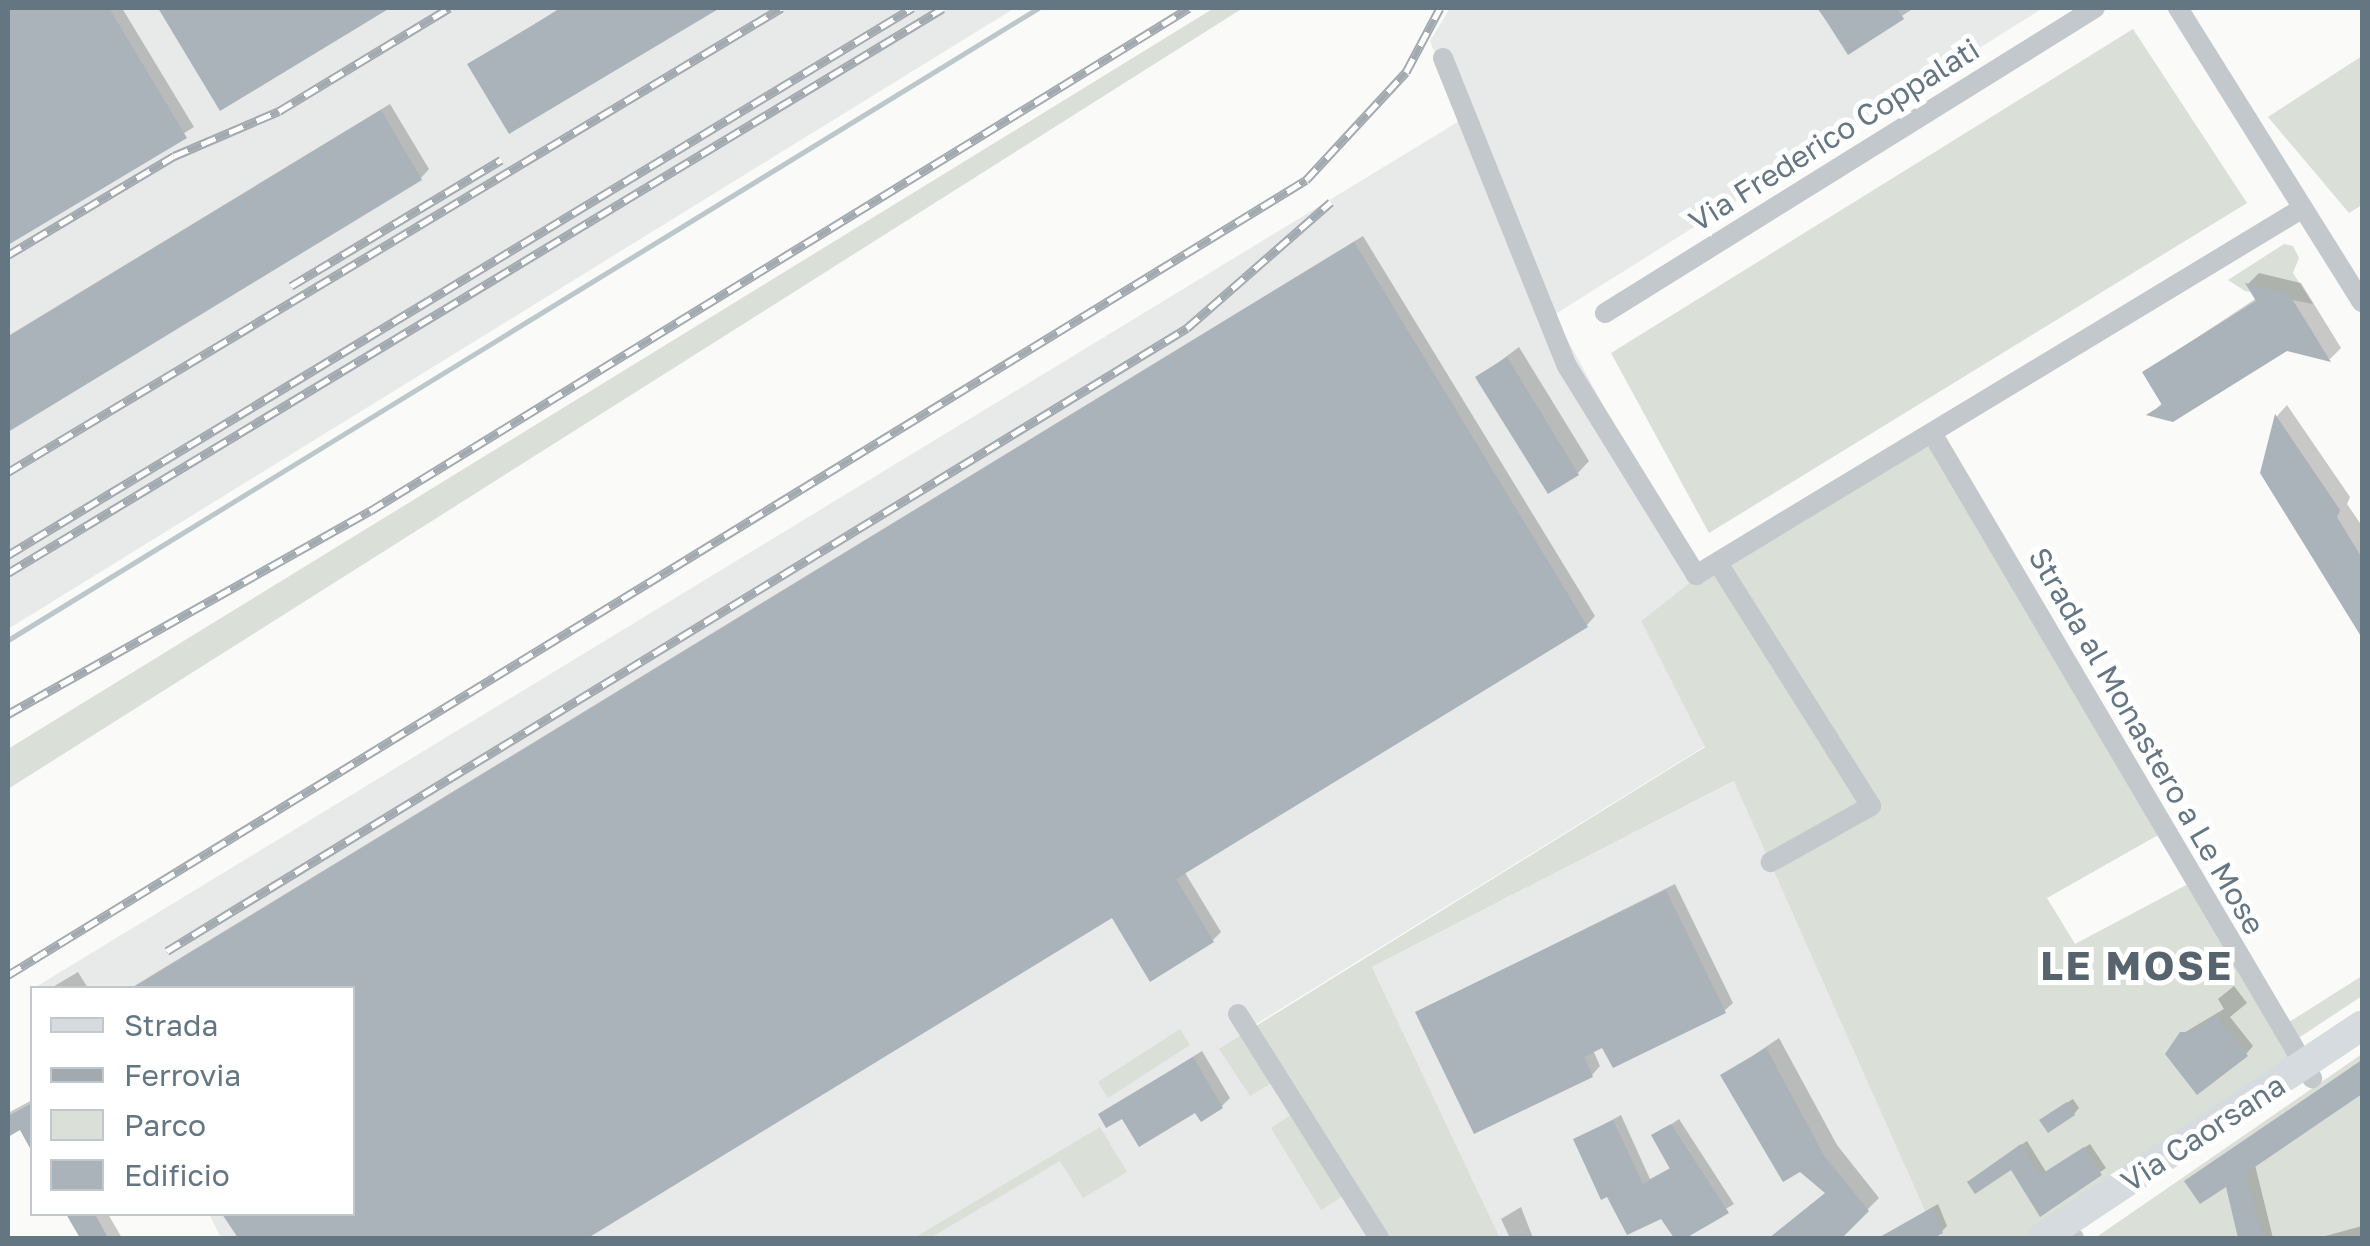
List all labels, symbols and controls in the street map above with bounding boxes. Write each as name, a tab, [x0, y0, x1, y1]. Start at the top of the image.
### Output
street label: Via Frederico Coppalati	[1682, 31, 1986, 239]
street label: Strada al Monastero a Le Mose	[2021, 541, 2273, 941]
district label: LE MOSE	[2040, 941, 2234, 989]
legend	[30, 986, 355, 1216]
text: Strada	[124, 1007, 218, 1043]
text: Ferrovia	[124, 1057, 241, 1093]
street label: Via Caorsana	[2114, 1067, 2292, 1199]
text: Parco	[124, 1107, 206, 1143]
text: Edificio	[124, 1157, 230, 1193]

